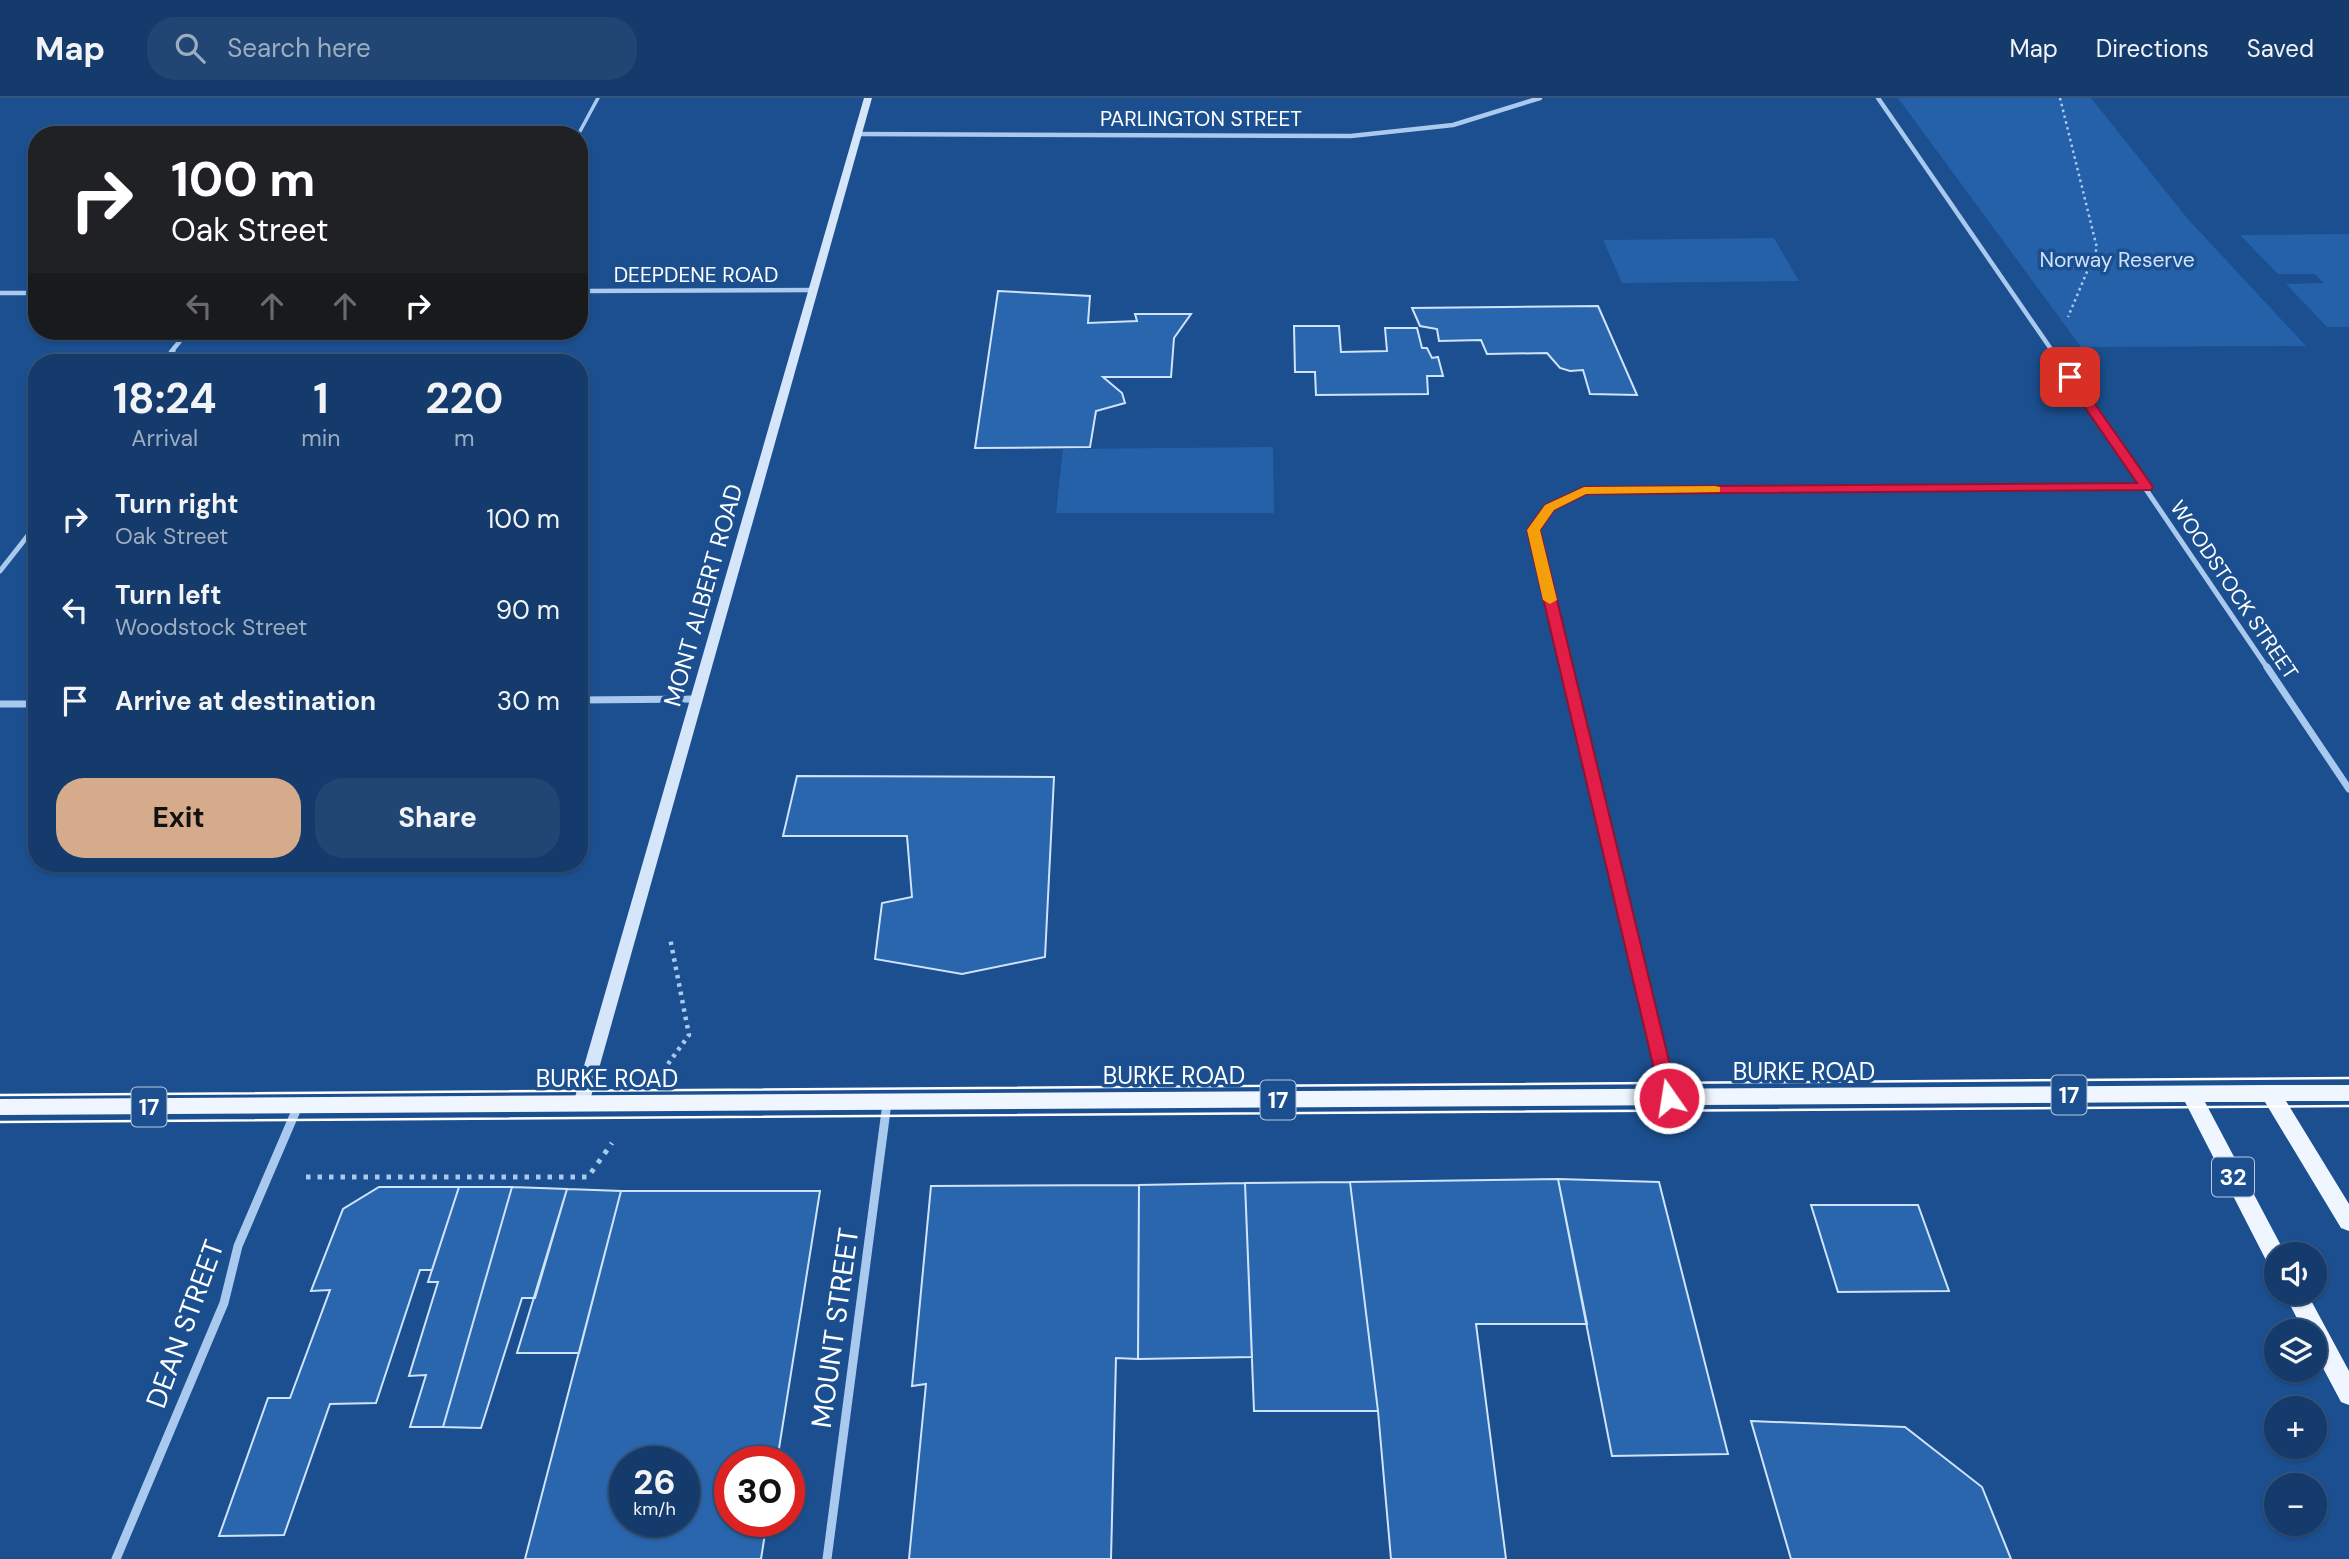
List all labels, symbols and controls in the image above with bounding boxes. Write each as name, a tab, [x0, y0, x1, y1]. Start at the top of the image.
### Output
search box	[147, 17, 637, 80]
text: Map	[35, 27, 105, 70]
icon: search	[171, 29, 209, 67]
text: Search here	[227, 31, 371, 65]
text: Map	[2010, 33, 2058, 64]
text: Directions	[2096, 33, 2209, 64]
text: Saved	[2247, 33, 2314, 64]
street label: PARLINGTON STREET	[1100, 105, 1302, 133]
text: 100 m	[171, 147, 315, 211]
icon: right	[56, 154, 147, 245]
text: Oak Street	[171, 209, 329, 251]
park label: Norway Reserve	[2039, 246, 2195, 274]
street label: DEEPDENE ROAD	[614, 261, 778, 289]
icon: left	[180, 287, 218, 325]
icon: ahead	[253, 287, 291, 325]
icon: ahead	[326, 287, 364, 325]
icon: right	[399, 287, 437, 325]
pin	[2040, 347, 2100, 407]
icon: arrive	[2051, 358, 2089, 396]
text: 18:24	[113, 371, 217, 426]
text: 1	[313, 371, 329, 426]
text: 220	[425, 371, 503, 426]
text: Arrival	[131, 423, 198, 453]
text: min	[301, 423, 341, 453]
text: m	[454, 423, 475, 453]
street label: MONT ALBERT ROAD	[656, 480, 750, 710]
text: Turn right	[115, 487, 239, 521]
street label: WOODSTOCK STREET	[2164, 495, 2305, 685]
icon: right	[56, 500, 94, 538]
text: 100 m	[486, 502, 560, 536]
text: Oak Street	[115, 521, 228, 551]
text: Turn left	[115, 578, 222, 612]
icon: left	[56, 591, 94, 629]
text: 90 m	[496, 593, 560, 627]
text: Woodstock Street	[115, 612, 307, 642]
icon: arrive	[56, 682, 94, 720]
text: Arrive at destination	[115, 684, 376, 718]
text: 30 m	[497, 684, 560, 718]
button: Exit	[56, 778, 301, 858]
button: Share	[315, 778, 560, 858]
street label: BURKE ROAD	[1733, 1056, 1875, 1087]
street label: BURKE ROAD	[1103, 1060, 1245, 1091]
position arrow	[1632, 1061, 1706, 1135]
street label: BURKE ROAD	[536, 1063, 678, 1094]
road number: 17	[2052, 1076, 2086, 1114]
road number: 17	[1260, 1080, 1296, 1119]
road number: 17	[132, 1088, 166, 1126]
road number: 32	[2212, 1158, 2254, 1196]
street label: MOUNT STREET	[803, 1226, 867, 1430]
street label: DEAN STREET	[138, 1235, 232, 1413]
map controls	[2264, 1242, 2327, 1536]
button: sound	[2264, 1242, 2327, 1305]
button: layers	[2264, 1319, 2327, 1382]
button: +	[2264, 1396, 2327, 1459]
speed limit sign: 30	[714, 1446, 805, 1537]
text: 26	[633, 1459, 676, 1505]
button: −	[2264, 1473, 2327, 1536]
text: km/h	[633, 1497, 676, 1521]

